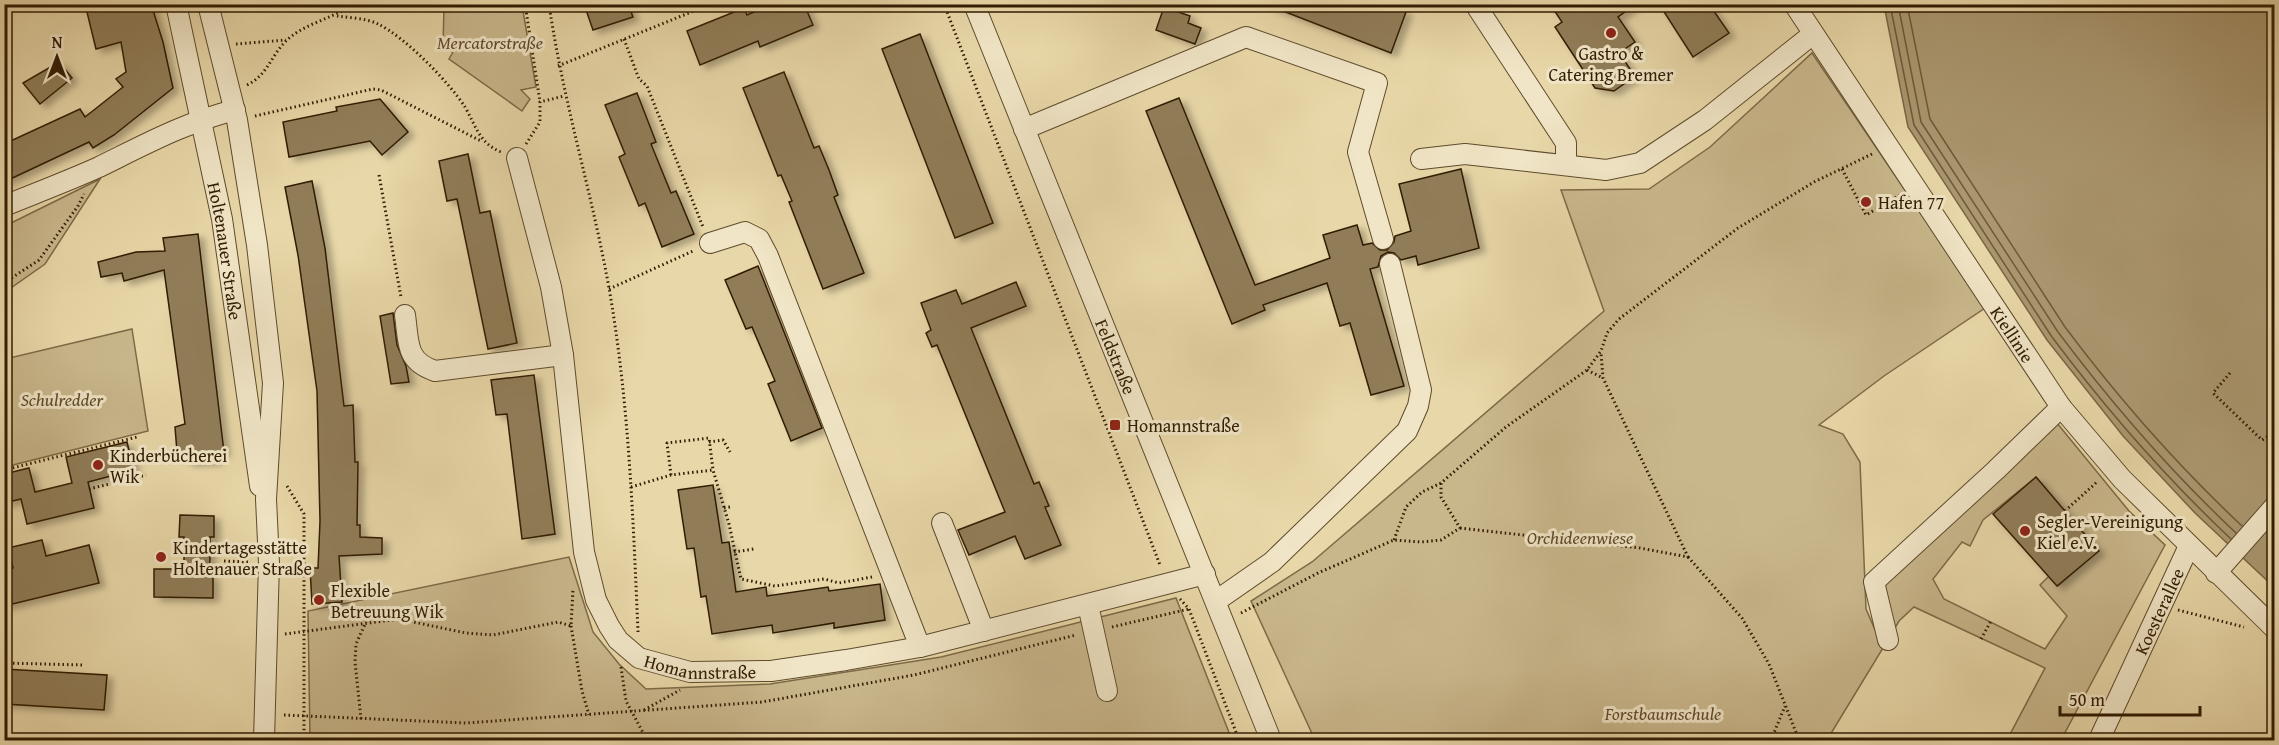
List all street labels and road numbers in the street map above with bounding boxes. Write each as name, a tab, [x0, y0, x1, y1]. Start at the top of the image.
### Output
street label: Holtenauer Straße	[201, 180, 250, 322]
street label: Kiellinie	[1984, 300, 2041, 368]
street label: Feldstraße	[1089, 314, 1144, 398]
street label: Koesterallee	[2127, 563, 2191, 659]
street label: Homannstraße	[641, 647, 756, 686]

